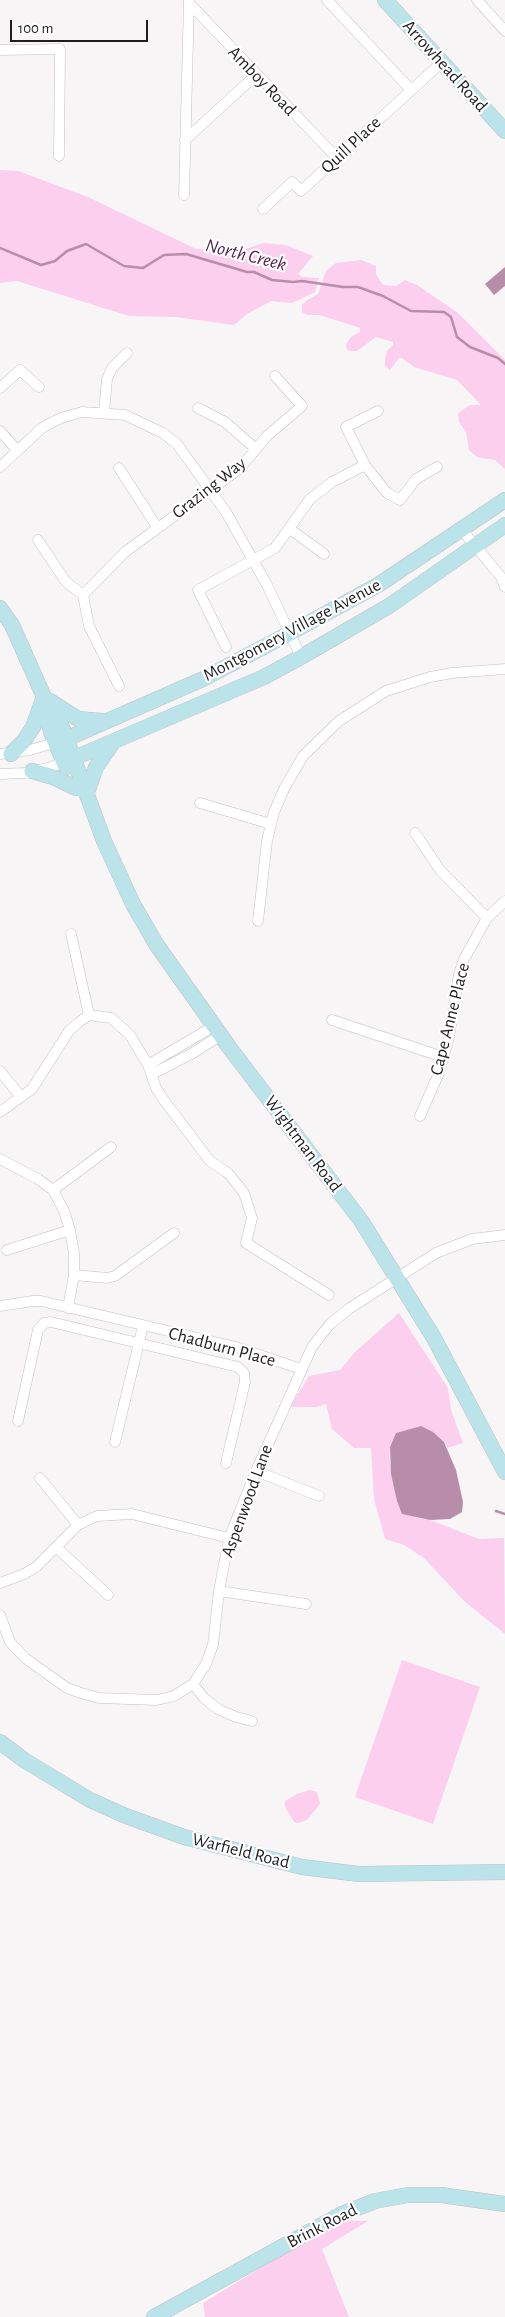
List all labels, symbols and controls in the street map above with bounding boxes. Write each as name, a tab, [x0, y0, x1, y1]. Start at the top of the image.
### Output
scale bar	[12, 10, 150, 42]
street label: Arrowhead Road	[398, 15, 492, 117]
text: 100 m	[18, 21, 53, 36]
street label: Amboy Road	[223, 42, 301, 120]
street label: Quill Place	[316, 112, 386, 178]
water label: North Creek	[203, 234, 289, 276]
street label: Grazing Way	[168, 452, 250, 524]
street label: Montgomery Village Avenue	[199, 574, 385, 686]
street label: Cape Anne Place	[426, 960, 474, 1078]
street label: Wightman Road	[260, 1092, 346, 1196]
street label: Chadburn Place	[166, 1322, 278, 1372]
street label: Aspenwood Lane	[217, 1442, 277, 1560]
street label: Warfield Road	[190, 1828, 292, 1874]
street label: Brink Road	[283, 2199, 361, 2253]

